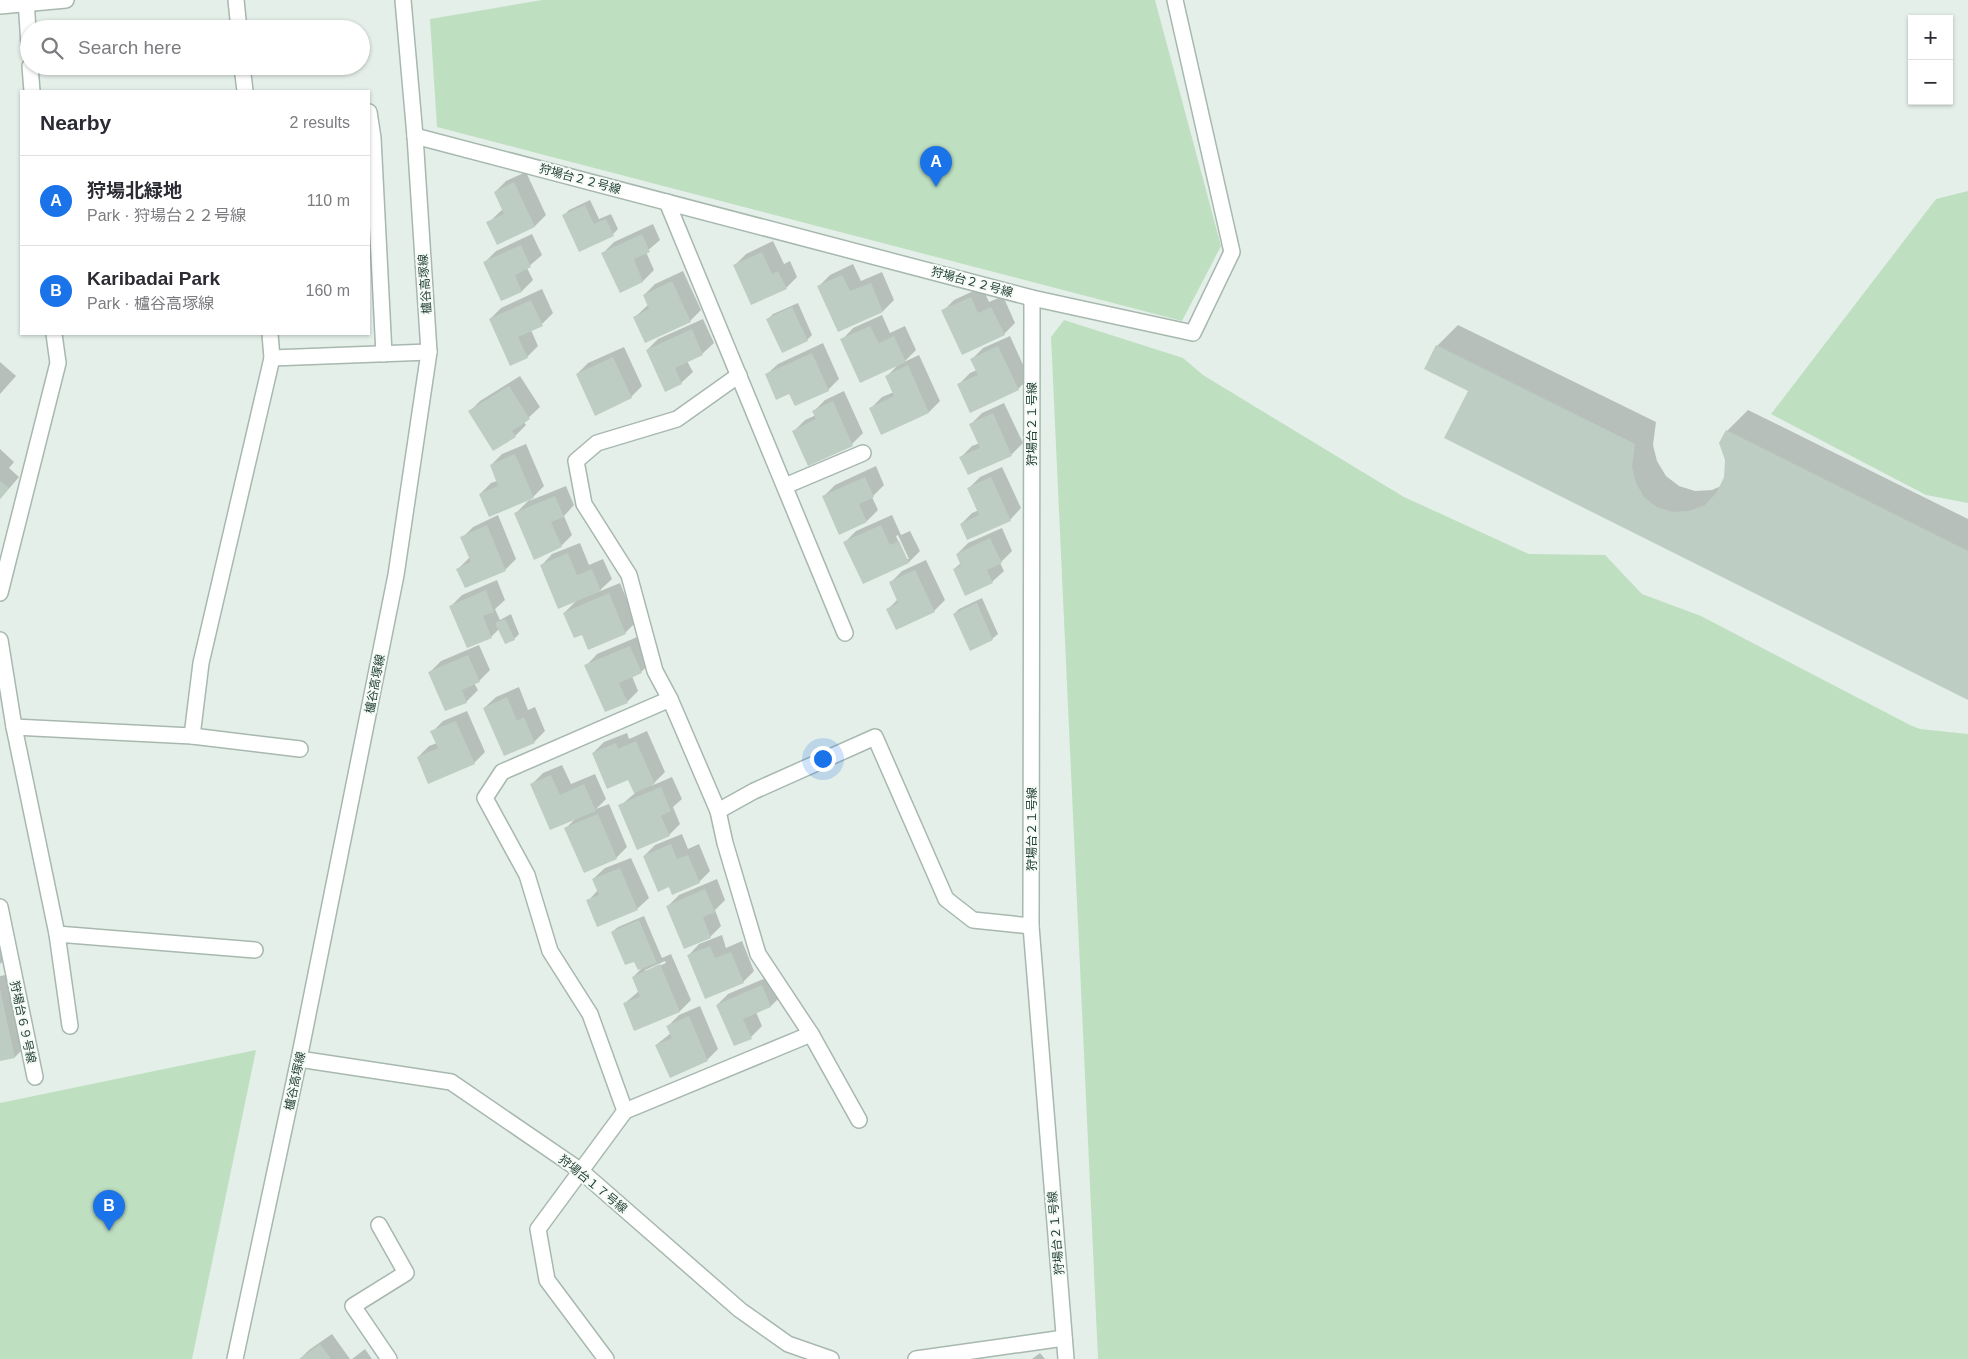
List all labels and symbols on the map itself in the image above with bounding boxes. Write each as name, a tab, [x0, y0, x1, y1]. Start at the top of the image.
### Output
pin: A	[920, 146, 952, 187]
street label: 狩場台２２号線	[538, 161, 622, 197]
street label: 櫨谷高塚線	[416, 254, 434, 314]
street label: 狩場台２２号線	[930, 264, 1014, 300]
street label: 狩場台２１号線	[1025, 382, 1039, 466]
street label: 櫨谷高塚線	[362, 653, 388, 715]
your location	[810, 746, 836, 772]
street label: 狩場台２１号線	[1025, 787, 1039, 871]
street label: 狩場台６９号線	[7, 979, 39, 1065]
street label: 櫨谷高塚線	[282, 1050, 308, 1112]
street label: 狩場台１７号線	[556, 1152, 630, 1216]
pin: B	[93, 1190, 125, 1231]
street label: 狩場台２１号線	[1045, 1191, 1067, 1275]

